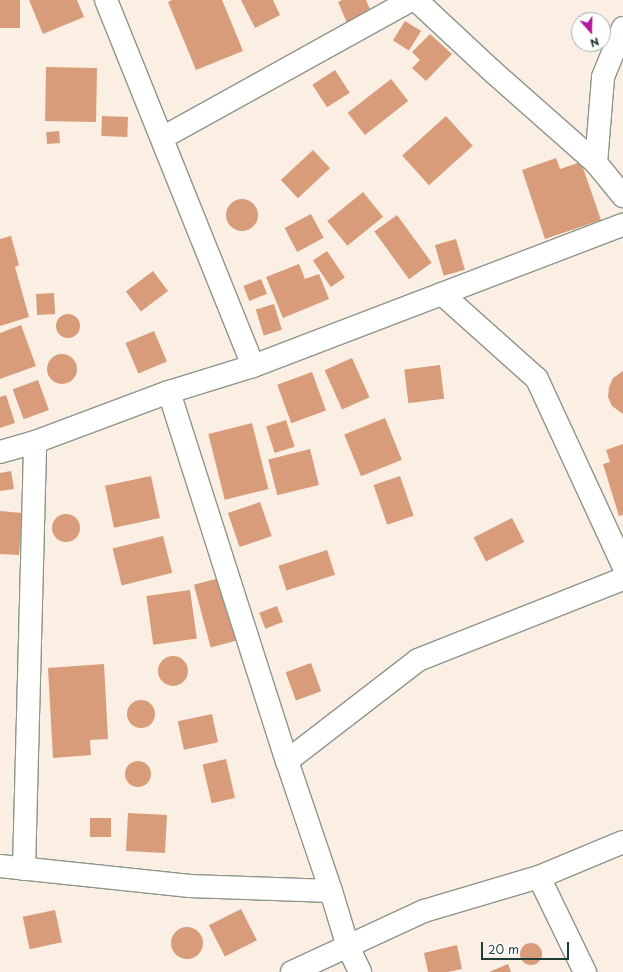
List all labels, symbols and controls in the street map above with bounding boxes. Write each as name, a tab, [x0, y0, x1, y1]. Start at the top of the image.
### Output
north arrow	[571, 12, 611, 52]
text: N	[588, 33, 602, 52]
scale bar	[483, 934, 571, 960]
text: 20 m	[488, 940, 519, 958]

